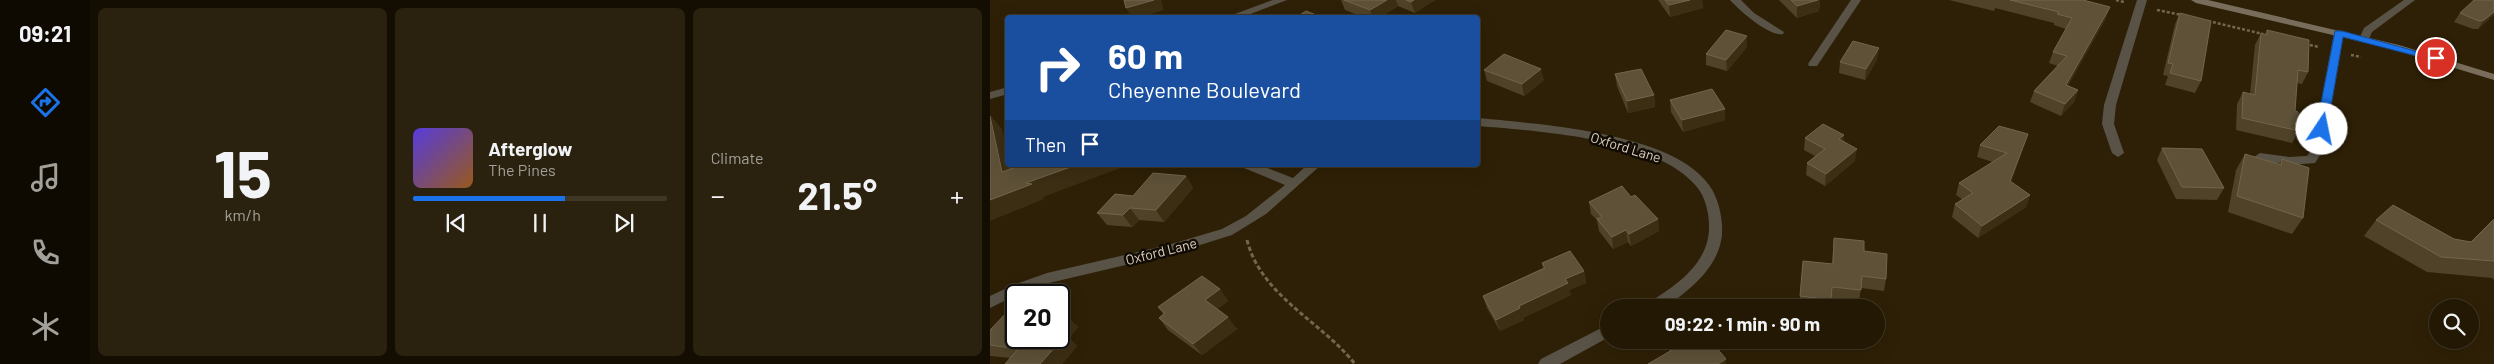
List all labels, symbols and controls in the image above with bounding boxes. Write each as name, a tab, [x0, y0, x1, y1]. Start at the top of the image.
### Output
text: 09:21	[19, 20, 71, 46]
text: 60 m	[1108, 34, 1183, 76]
icon: right	[1025, 35, 1090, 100]
pin	[2415, 37, 2457, 79]
icon: arrive	[2422, 44, 2450, 72]
text: Cheyenne Boulevard	[1108, 76, 1301, 102]
icon: directions	[28, 85, 63, 120]
position arrow	[2295, 102, 2347, 154]
street label: Oxford Lane	[1589, 128, 1663, 166]
icon: arrive	[1076, 130, 1104, 158]
text: 15	[214, 133, 272, 211]
text: Then	[1025, 133, 1066, 156]
text: Afterglow	[488, 137, 572, 160]
text: Climate	[711, 148, 764, 167]
icon: music	[28, 160, 63, 195]
text: The Pines	[488, 160, 556, 179]
text: 21.5°	[798, 172, 877, 218]
text: −	[711, 178, 725, 212]
text: +	[950, 178, 964, 212]
text: km/h	[225, 205, 261, 224]
icon: previous	[442, 209, 470, 237]
icon: pause	[526, 209, 554, 237]
icon: next	[610, 209, 638, 237]
street label: Oxford Lane	[1124, 234, 1198, 268]
icon: phone	[28, 235, 63, 270]
speed limit sign: 20	[1005, 284, 1070, 349]
map controls	[2429, 299, 2479, 349]
button: search	[2429, 299, 2479, 349]
icon: climate	[28, 309, 63, 344]
text: 09:22 · 1 min · 90 m	[1665, 312, 1820, 335]

